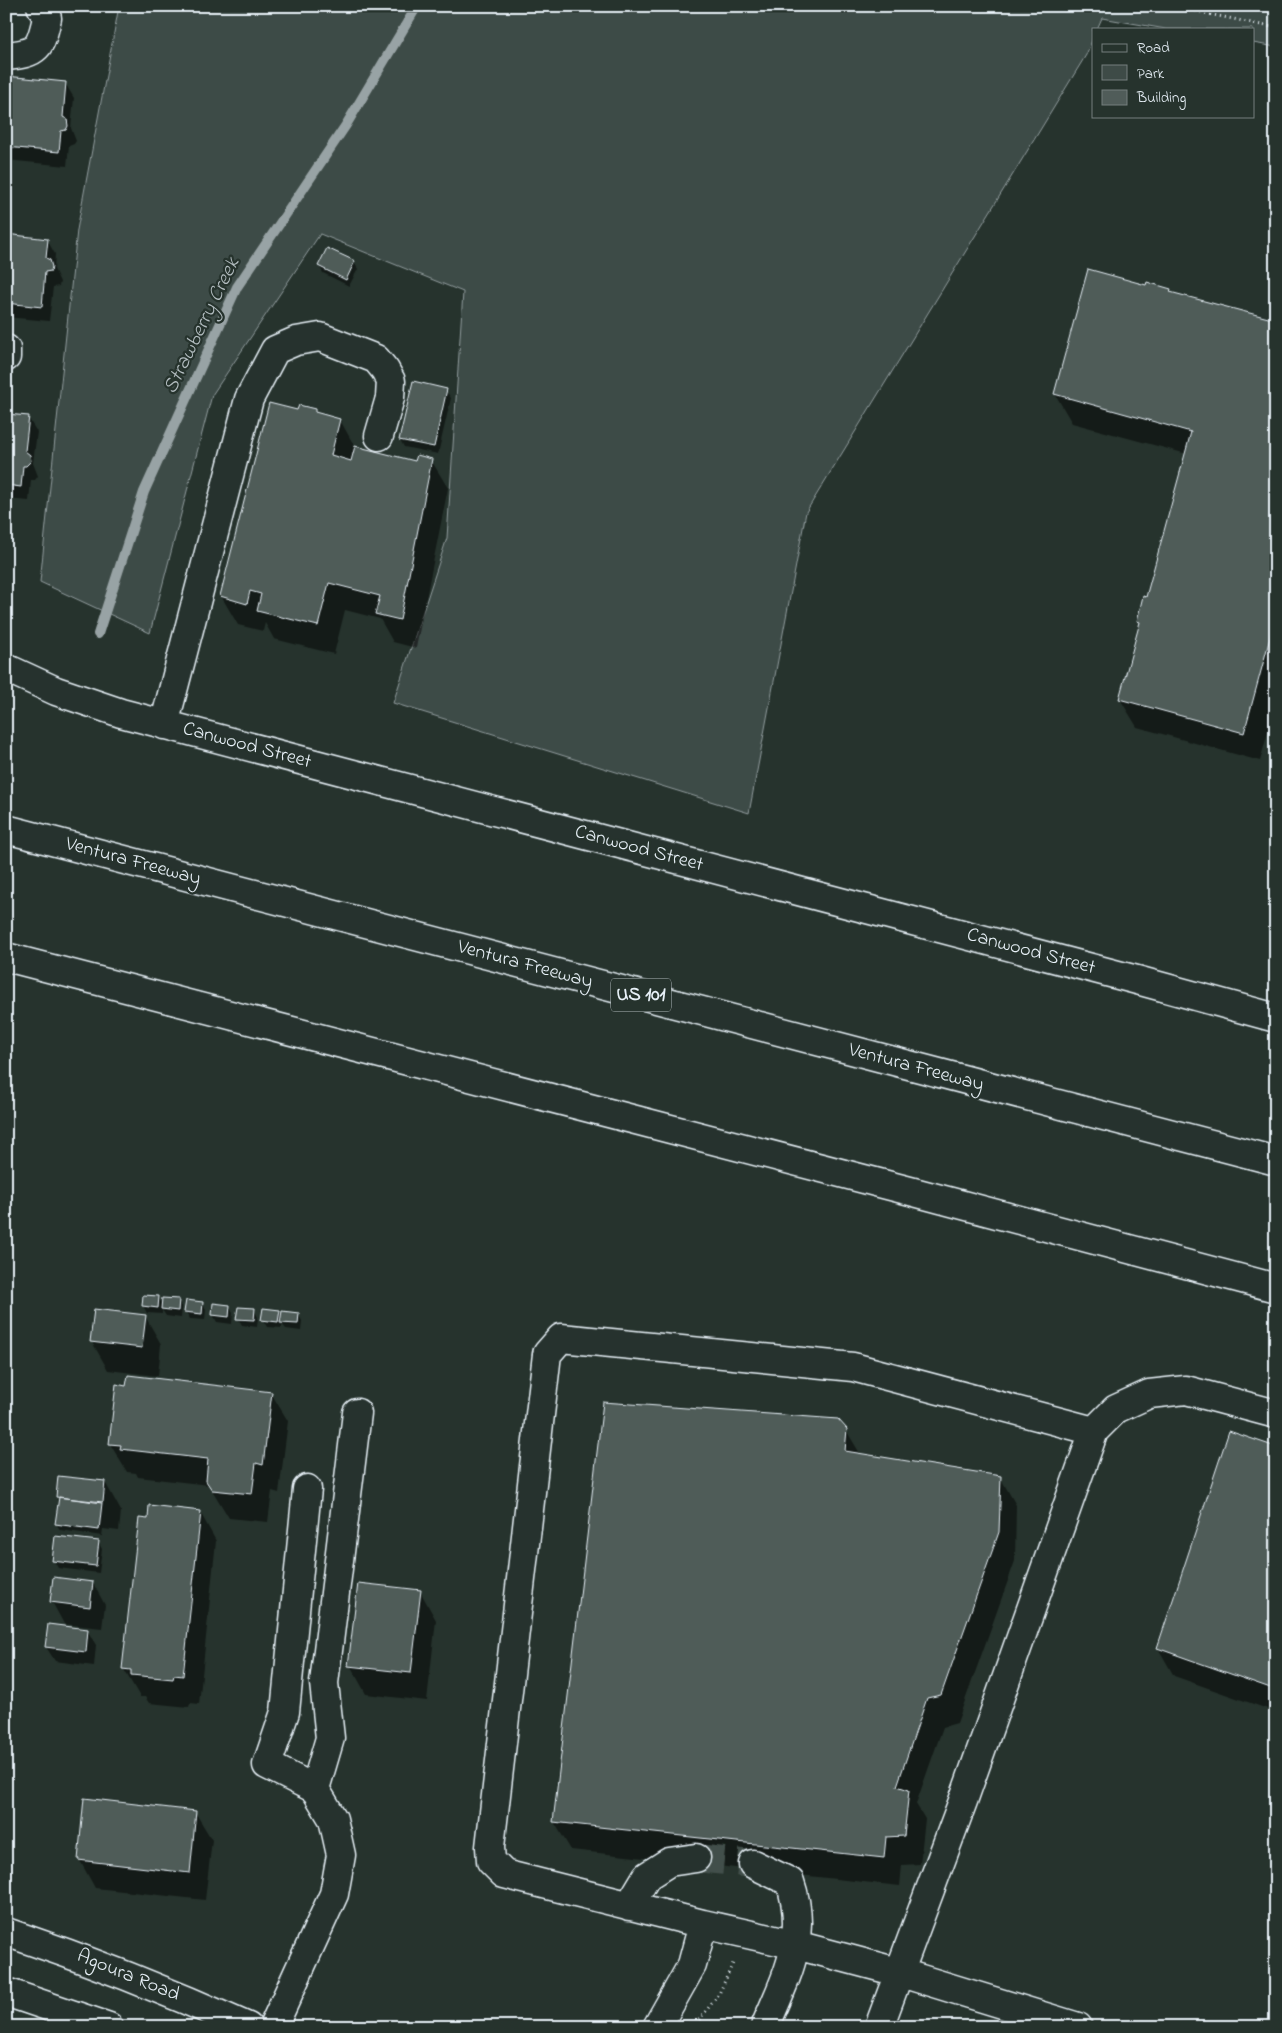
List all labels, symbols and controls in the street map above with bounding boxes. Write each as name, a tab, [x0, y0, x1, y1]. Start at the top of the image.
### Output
legend	[1092, 28, 1254, 118]
text: Road	[1137, 37, 1170, 59]
text: Park	[1137, 63, 1165, 85]
text: Building	[1136, 87, 1186, 110]
water label: Strawberry Creek	[156, 252, 248, 399]
street label: Canwood Street	[179, 715, 315, 777]
street label: Canwood Street	[571, 818, 707, 880]
street label: Ventura Freeway	[61, 830, 204, 894]
street label: Canwood Street	[963, 921, 1099, 983]
street label: Ventura Freeway	[453, 933, 596, 997]
road number: US 101	[611, 978, 671, 1012]
street label: Ventura Freeway	[844, 1036, 987, 1100]
street label: Agoura Road	[72, 1942, 184, 2011]

